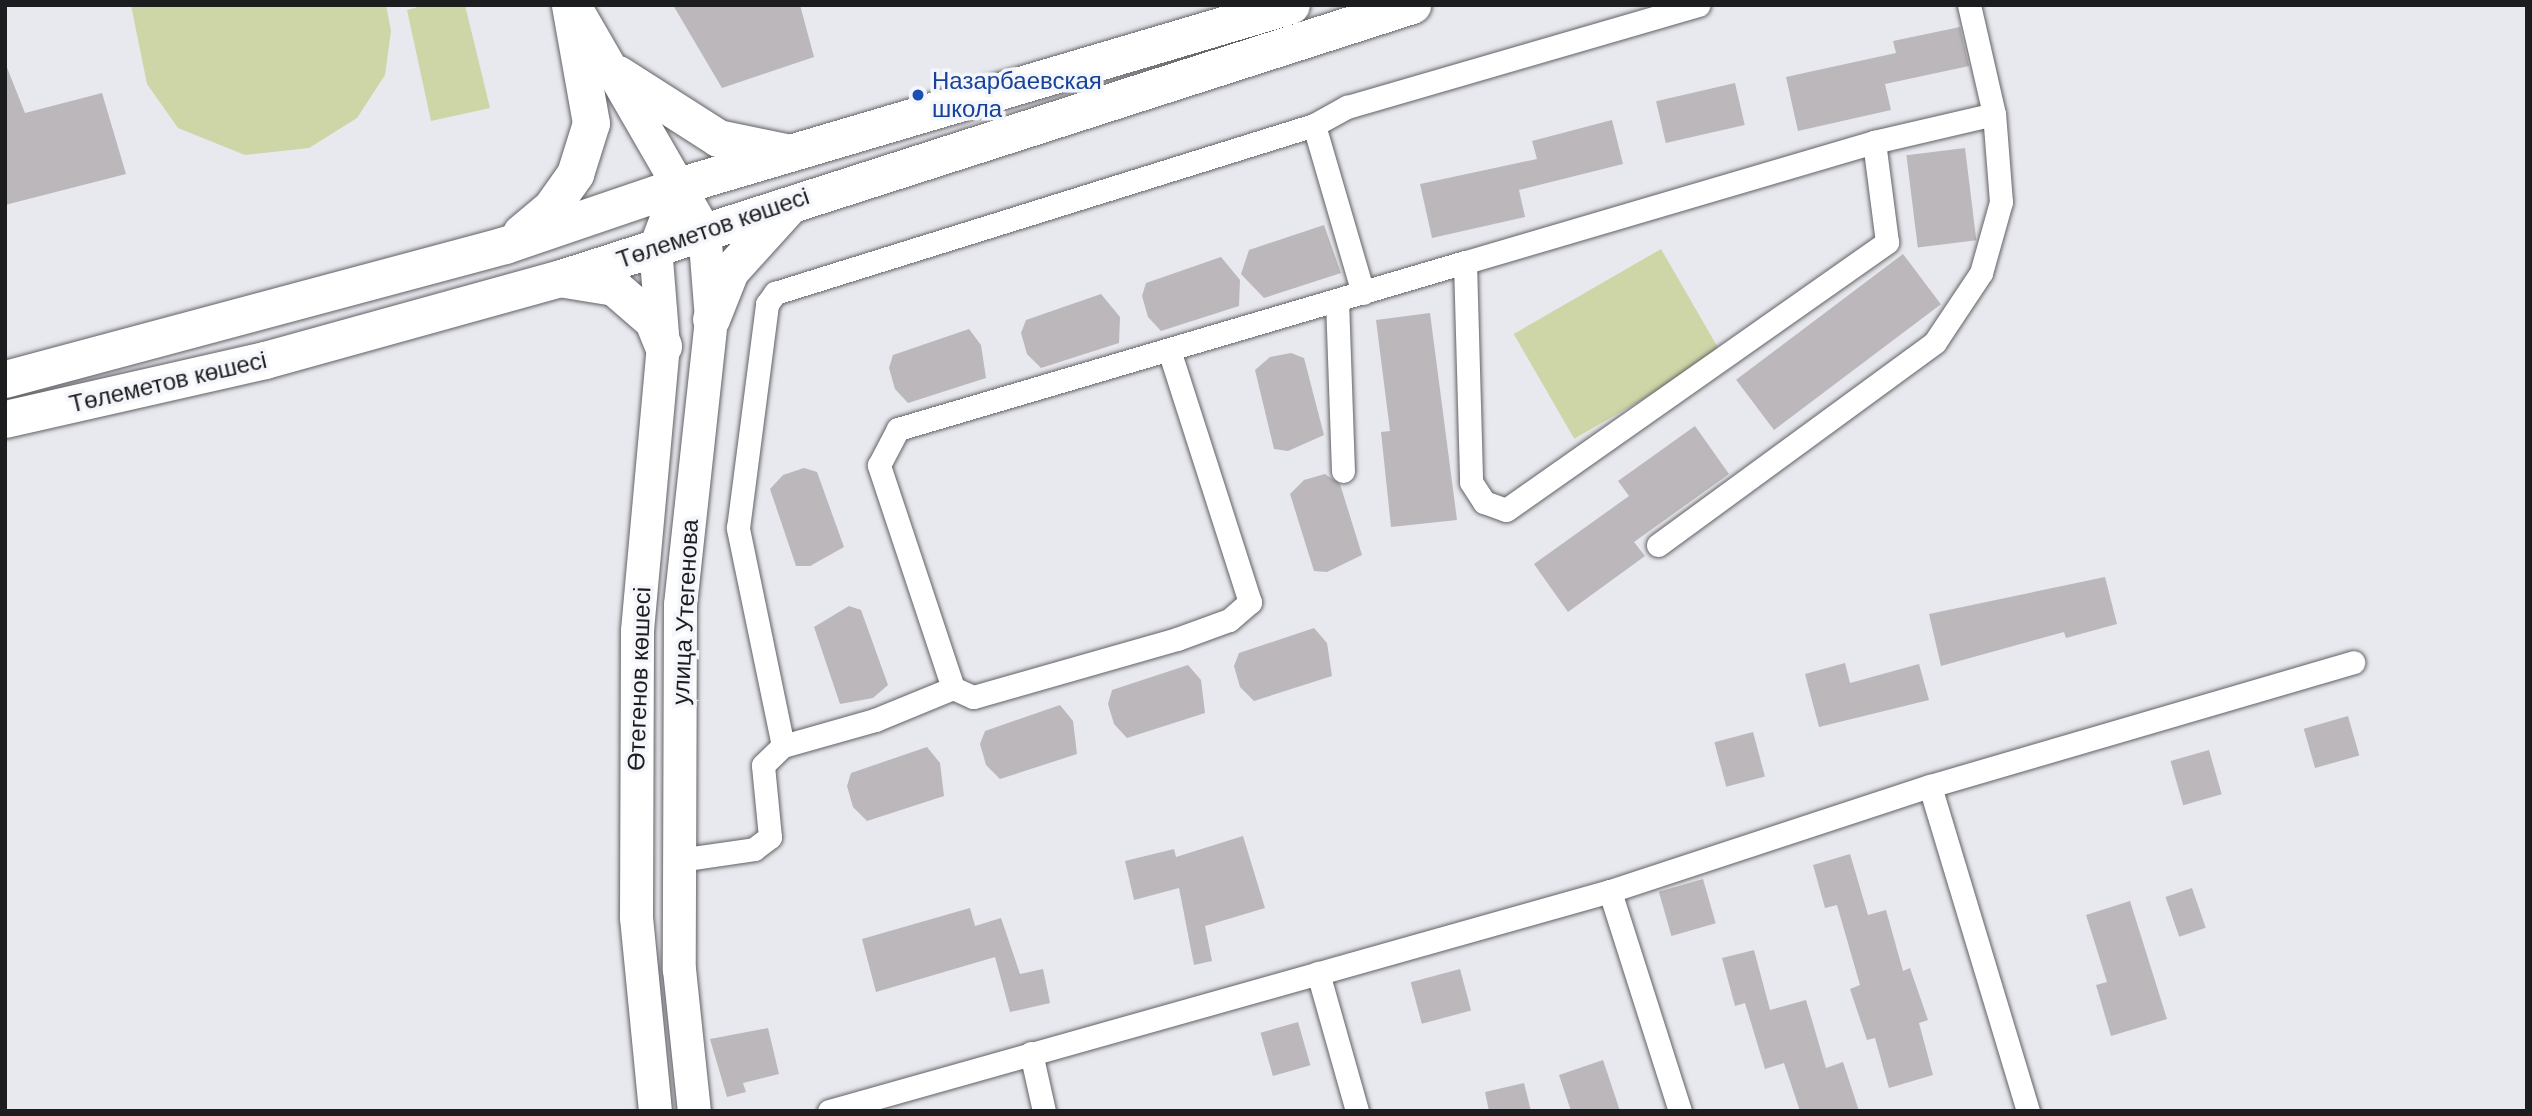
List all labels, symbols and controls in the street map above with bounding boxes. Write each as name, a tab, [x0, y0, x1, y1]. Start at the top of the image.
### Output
place label: Назарбаевская школа	[932, 67, 1102, 123]
marker: Назарбаевская школа	[910, 87, 926, 103]
street label: Төлеметов көшесі	[613, 182, 813, 274]
street label: Төлеметов көшесі	[67, 345, 269, 419]
street label: улица Утегенова	[666, 518, 704, 706]
street label: Өтегенов көшесі	[621, 586, 657, 772]

